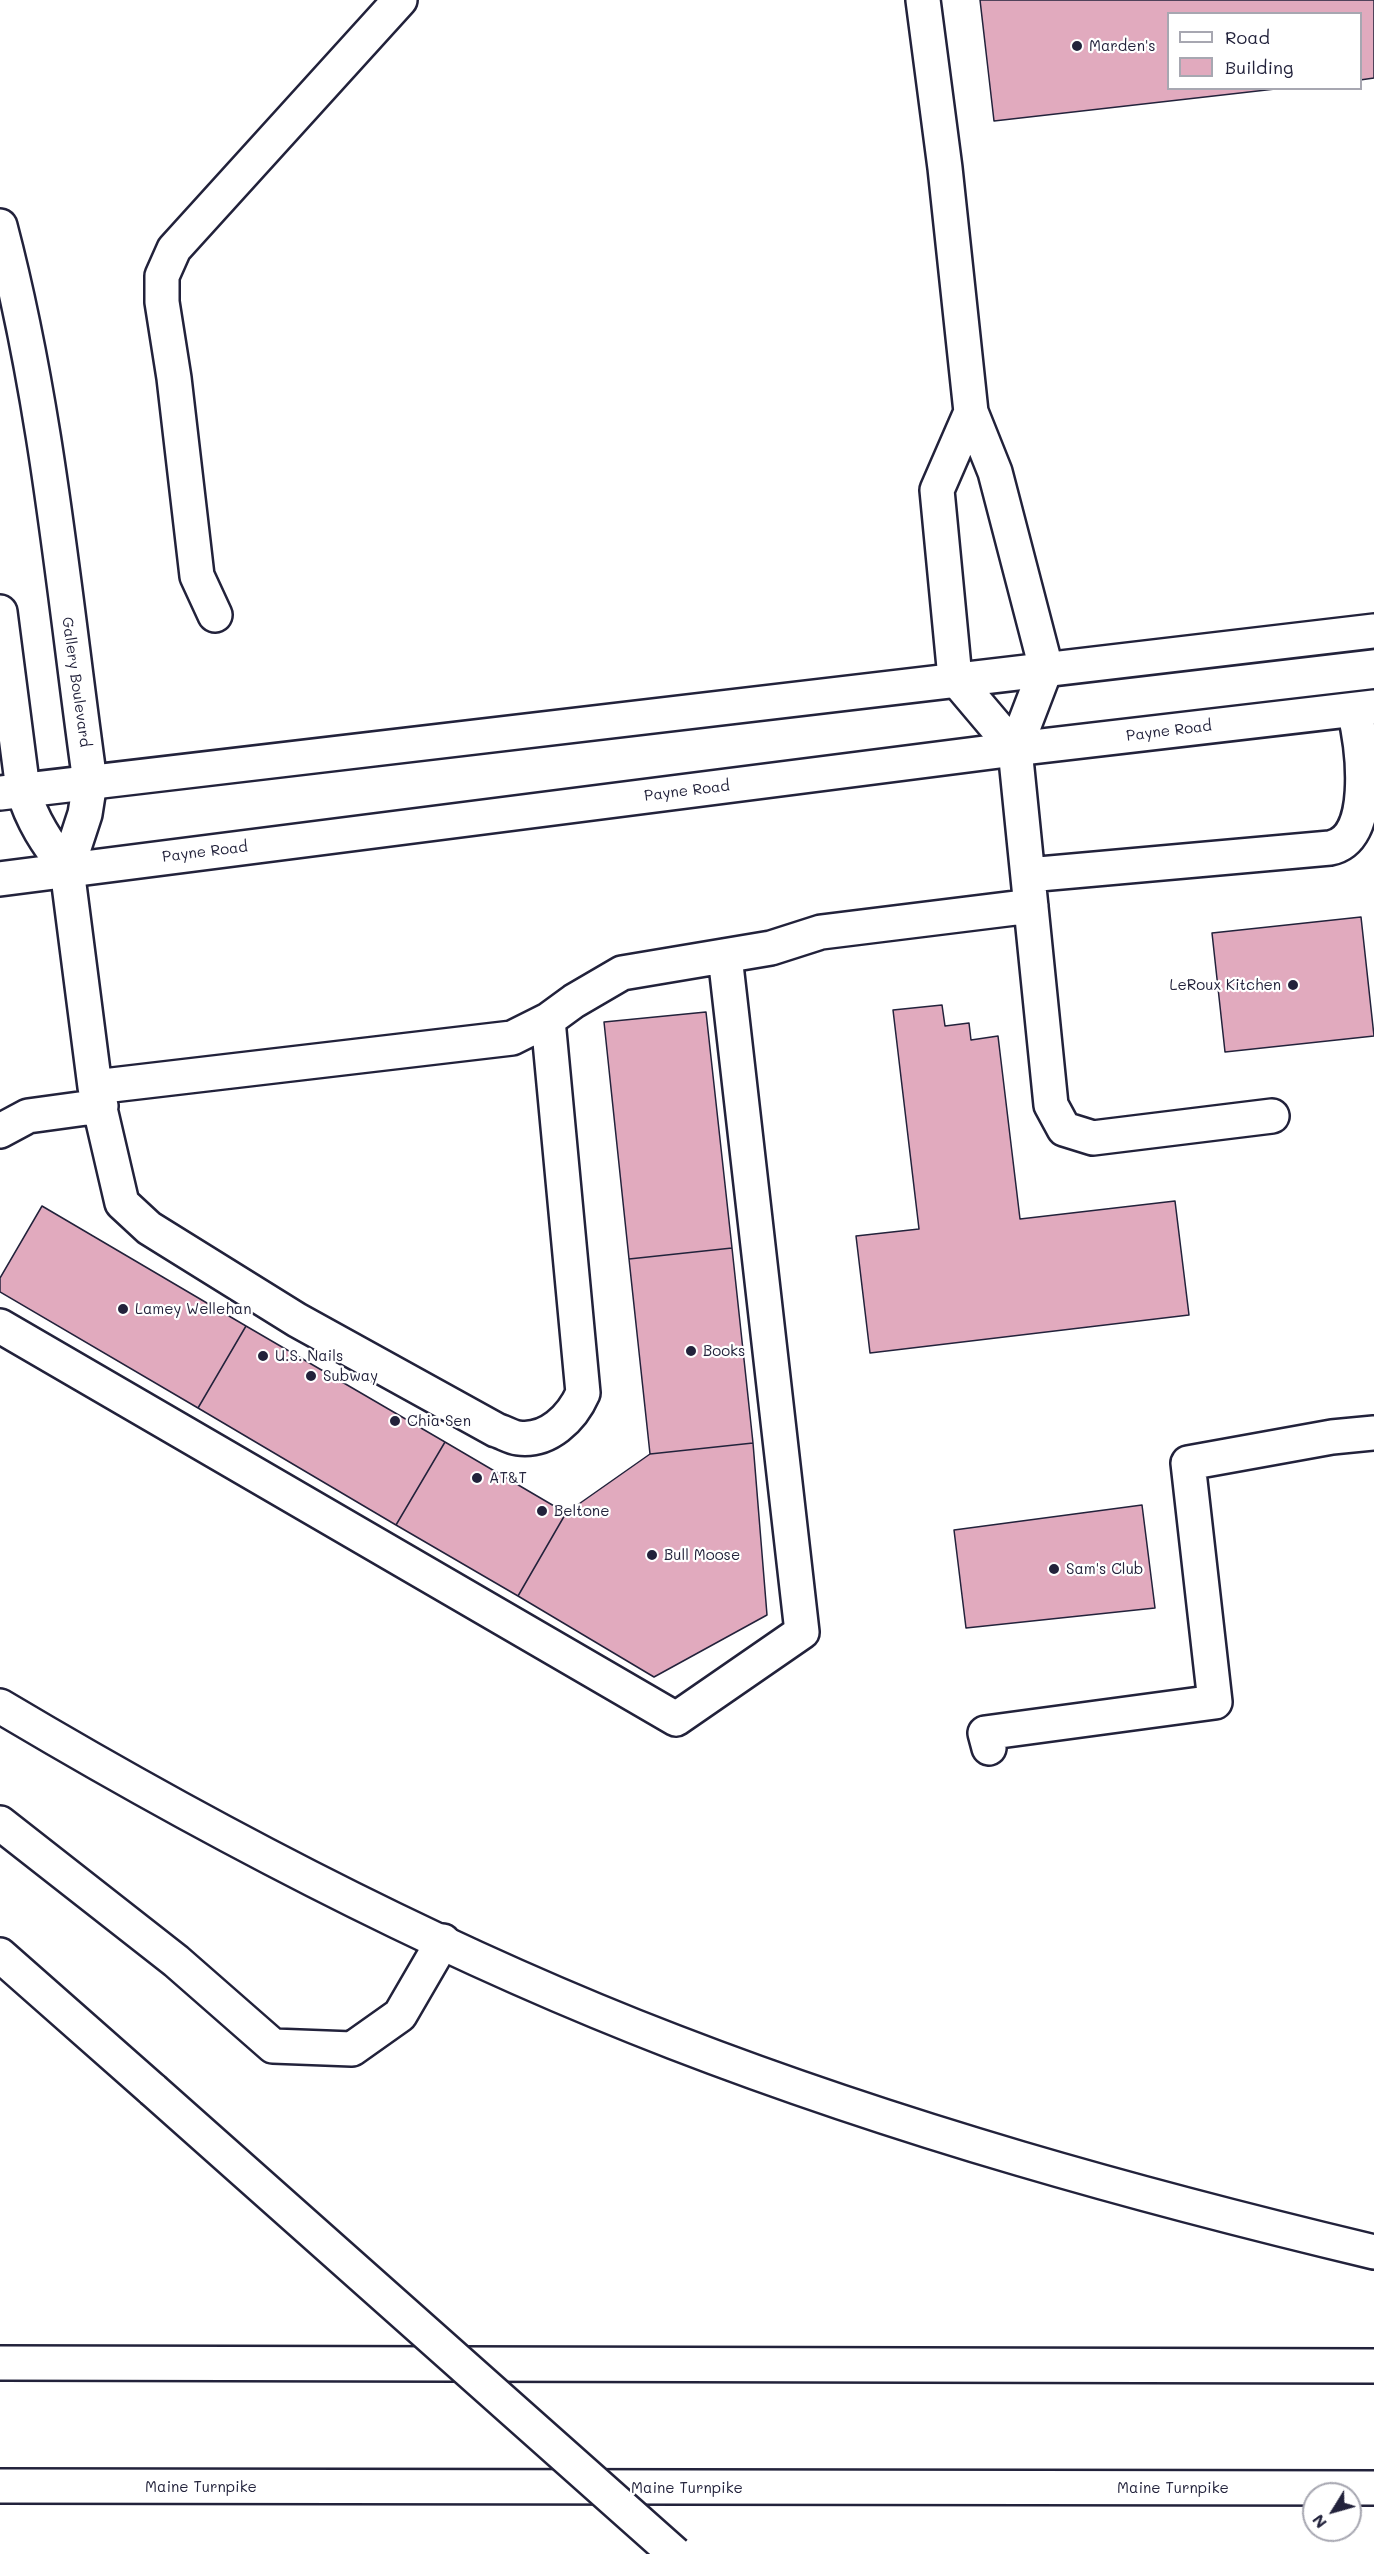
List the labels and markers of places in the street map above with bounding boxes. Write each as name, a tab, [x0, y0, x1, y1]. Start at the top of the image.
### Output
place label: Marden's	[1089, 37, 1156, 55]
marker: Marden's	[1070, 39, 1084, 53]
place label: LeRoux Kitchen	[1170, 976, 1281, 994]
marker: LeRoux Kitchen	[1286, 978, 1300, 992]
place label: Lamey Wellehan	[135, 1300, 251, 1318]
marker: Lamey Wellehan	[116, 1302, 130, 1316]
place label: Books	[703, 1342, 745, 1360]
marker: Books	[684, 1344, 698, 1358]
place label: U.S. Nails	[275, 1347, 343, 1365]
marker: U.S. Nails	[256, 1349, 270, 1363]
place label: Subway	[323, 1367, 378, 1385]
marker: Subway	[304, 1369, 318, 1383]
place label: Chia Sen	[407, 1412, 471, 1430]
marker: Chia Sen	[388, 1414, 402, 1428]
place label: AT&T	[489, 1469, 527, 1487]
marker: AT&T	[470, 1471, 484, 1485]
place label: Beltone	[554, 1502, 609, 1520]
marker: Beltone	[535, 1504, 549, 1518]
place label: Bull Moose	[664, 1546, 740, 1564]
marker: Bull Moose	[645, 1548, 659, 1562]
place label: Sam's Club	[1066, 1560, 1143, 1578]
marker: Sam's Club	[1047, 1562, 1061, 1576]

